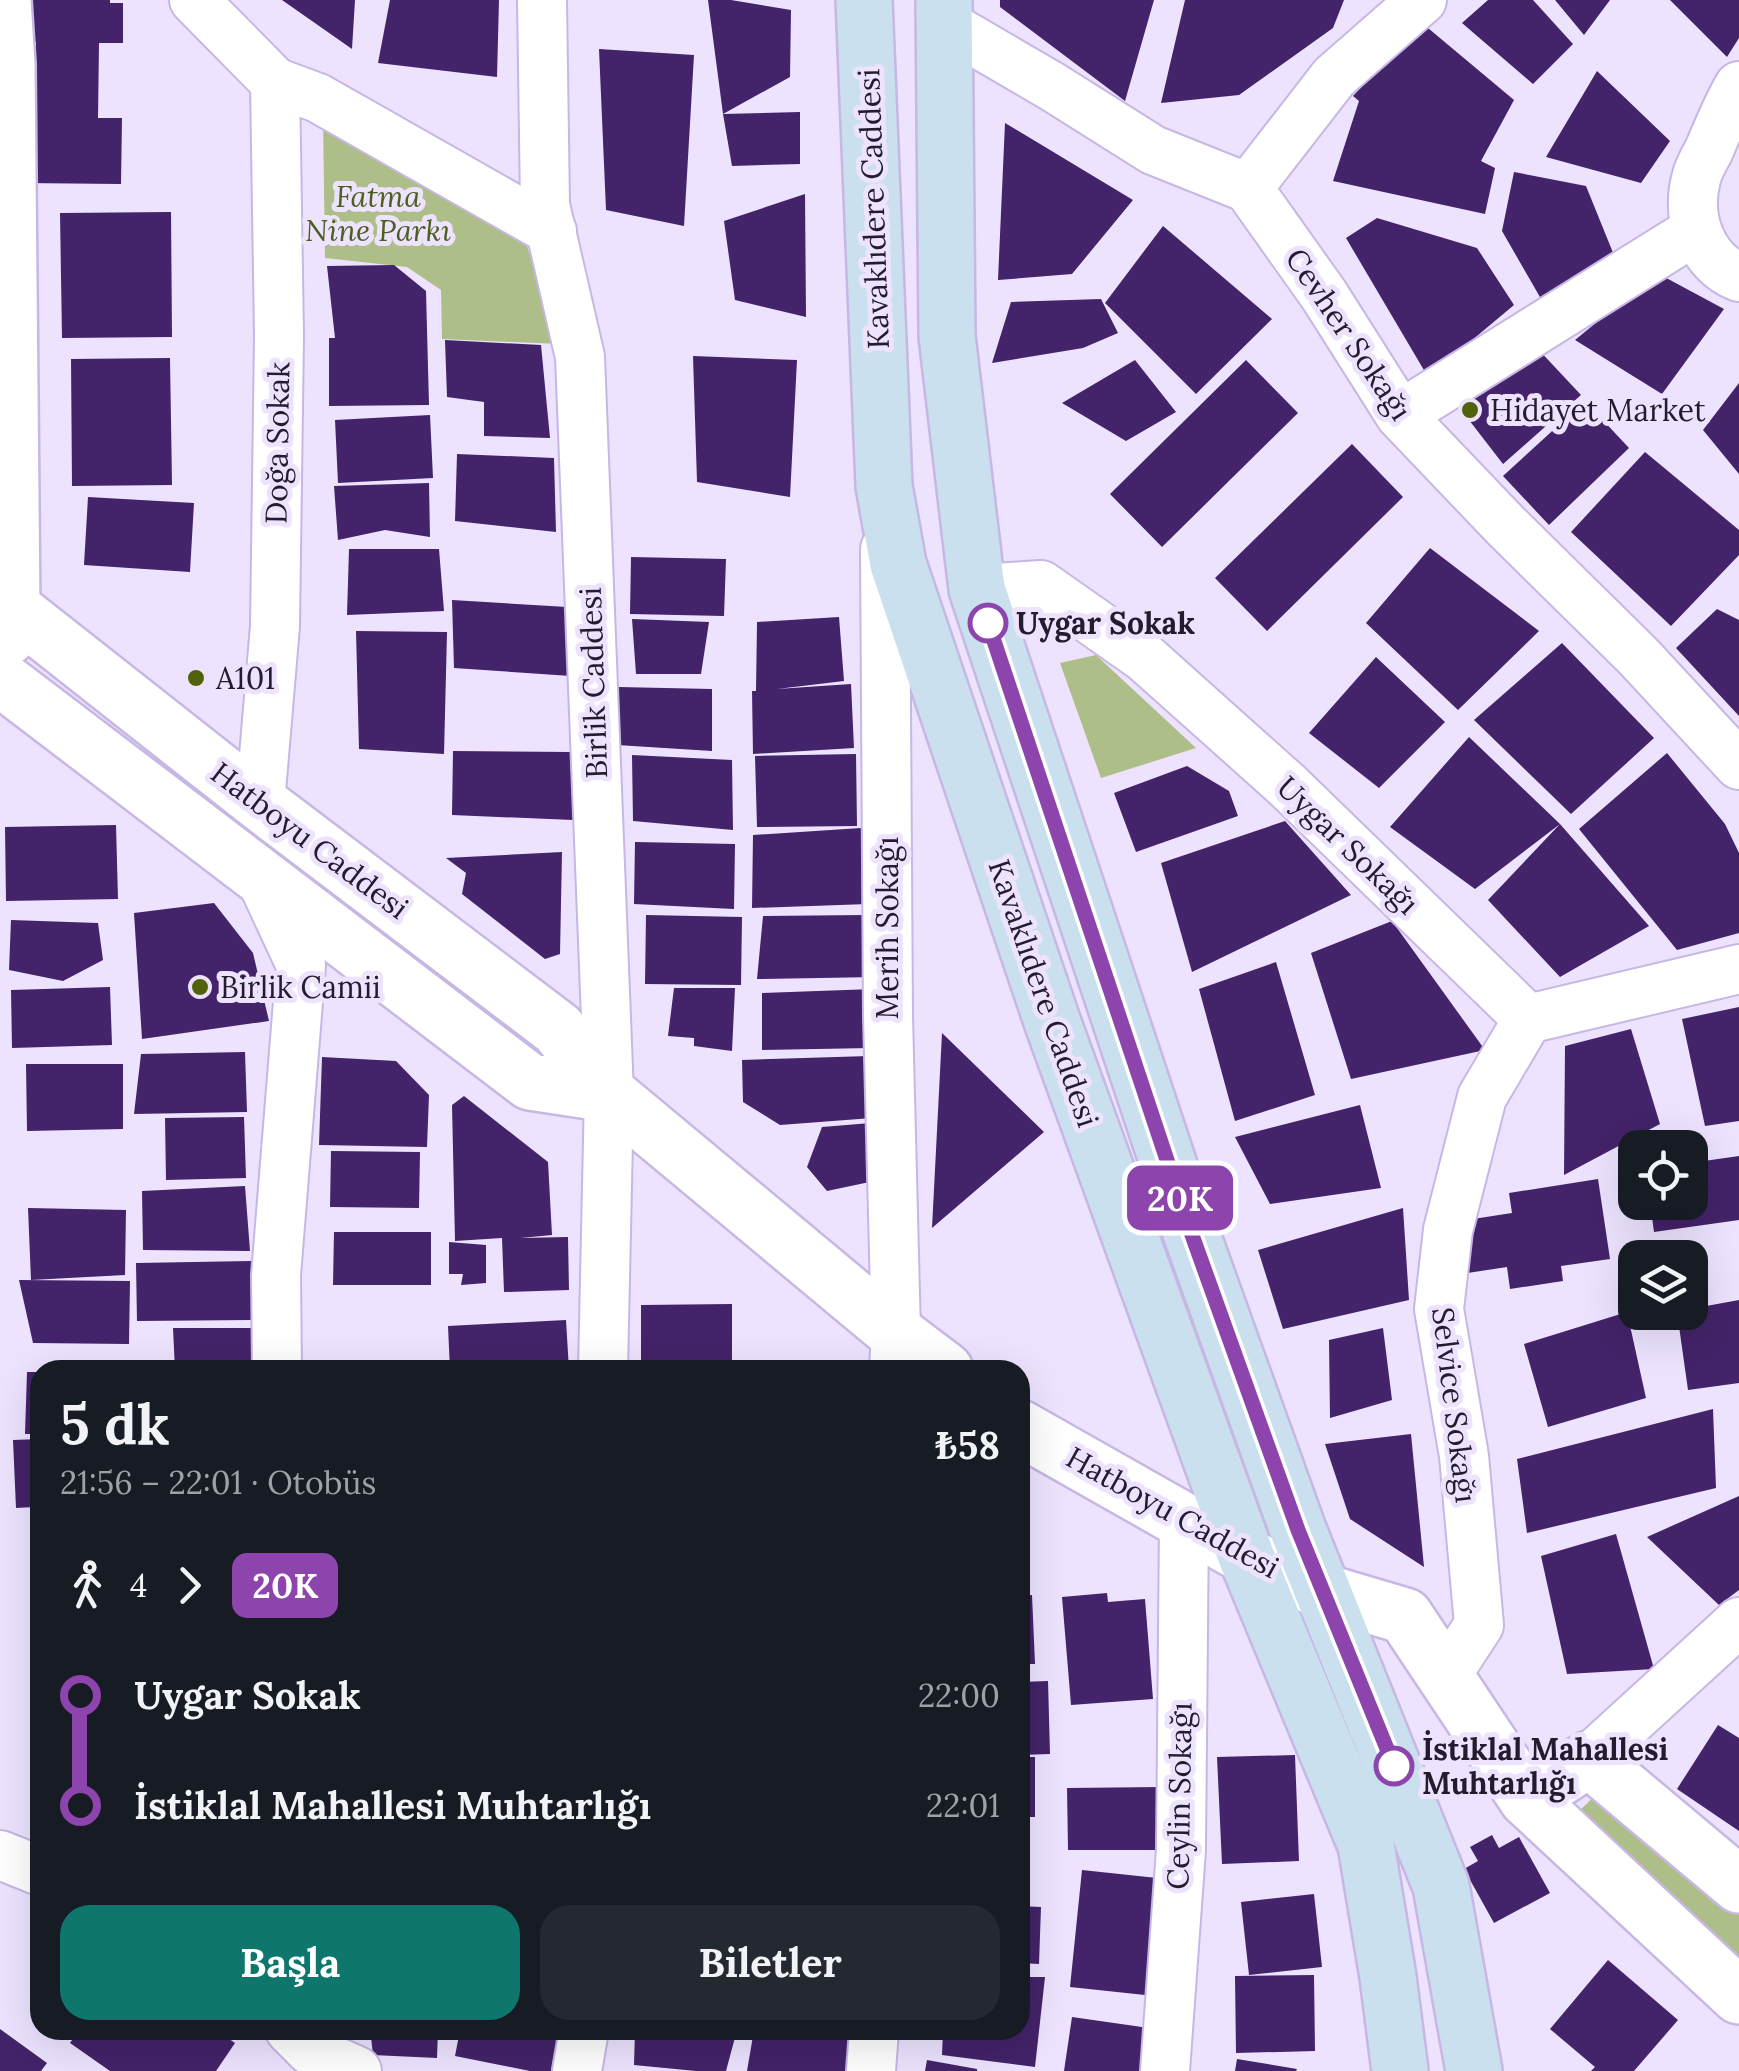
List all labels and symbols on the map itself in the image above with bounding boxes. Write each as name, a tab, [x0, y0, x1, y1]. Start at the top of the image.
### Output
street label: Kavaklıdere Caddesi	[849, 68, 897, 350]
park label: Fatma Nine Parkı	[305, 177, 451, 249]
street label: Cevher Sokağı	[1277, 241, 1420, 428]
street label: Doğa Sokak	[257, 362, 298, 524]
place label: Hidayet Market	[1490, 391, 1706, 430]
marker: Hidayet Market	[1459, 399, 1481, 421]
street label: Birlik Caddesi	[571, 587, 615, 779]
marker: Uygar Sokak	[969, 604, 1007, 642]
place label: Uygar Sokak	[1016, 604, 1195, 643]
place label: A101	[215, 659, 275, 697]
marker: A101	[185, 667, 207, 689]
street label: Hatboyu Caddesi	[203, 753, 416, 927]
street label: Uygar Sokağı	[1268, 768, 1427, 923]
street label: Merih Sokağı	[868, 837, 907, 1019]
street label: Kavaklıdere Caddesi	[980, 854, 1108, 1132]
place label: Birlik Camii	[220, 968, 381, 1006]
marker: Birlik Camii	[189, 976, 211, 998]
line badge: 20K	[1122, 1166, 1238, 1230]
street label: Selvice Sokağı	[1423, 1305, 1486, 1505]
street label: Hatboyu Caddesi	[1059, 1438, 1286, 1587]
street label: Ceylin Sokağı	[1158, 1702, 1201, 1890]
place label: İstiklal Mahallesi Muhtarlığı	[1422, 1730, 1669, 1803]
marker: İstiklal Mahallesi Muhtarlığı	[1375, 1747, 1413, 1785]

